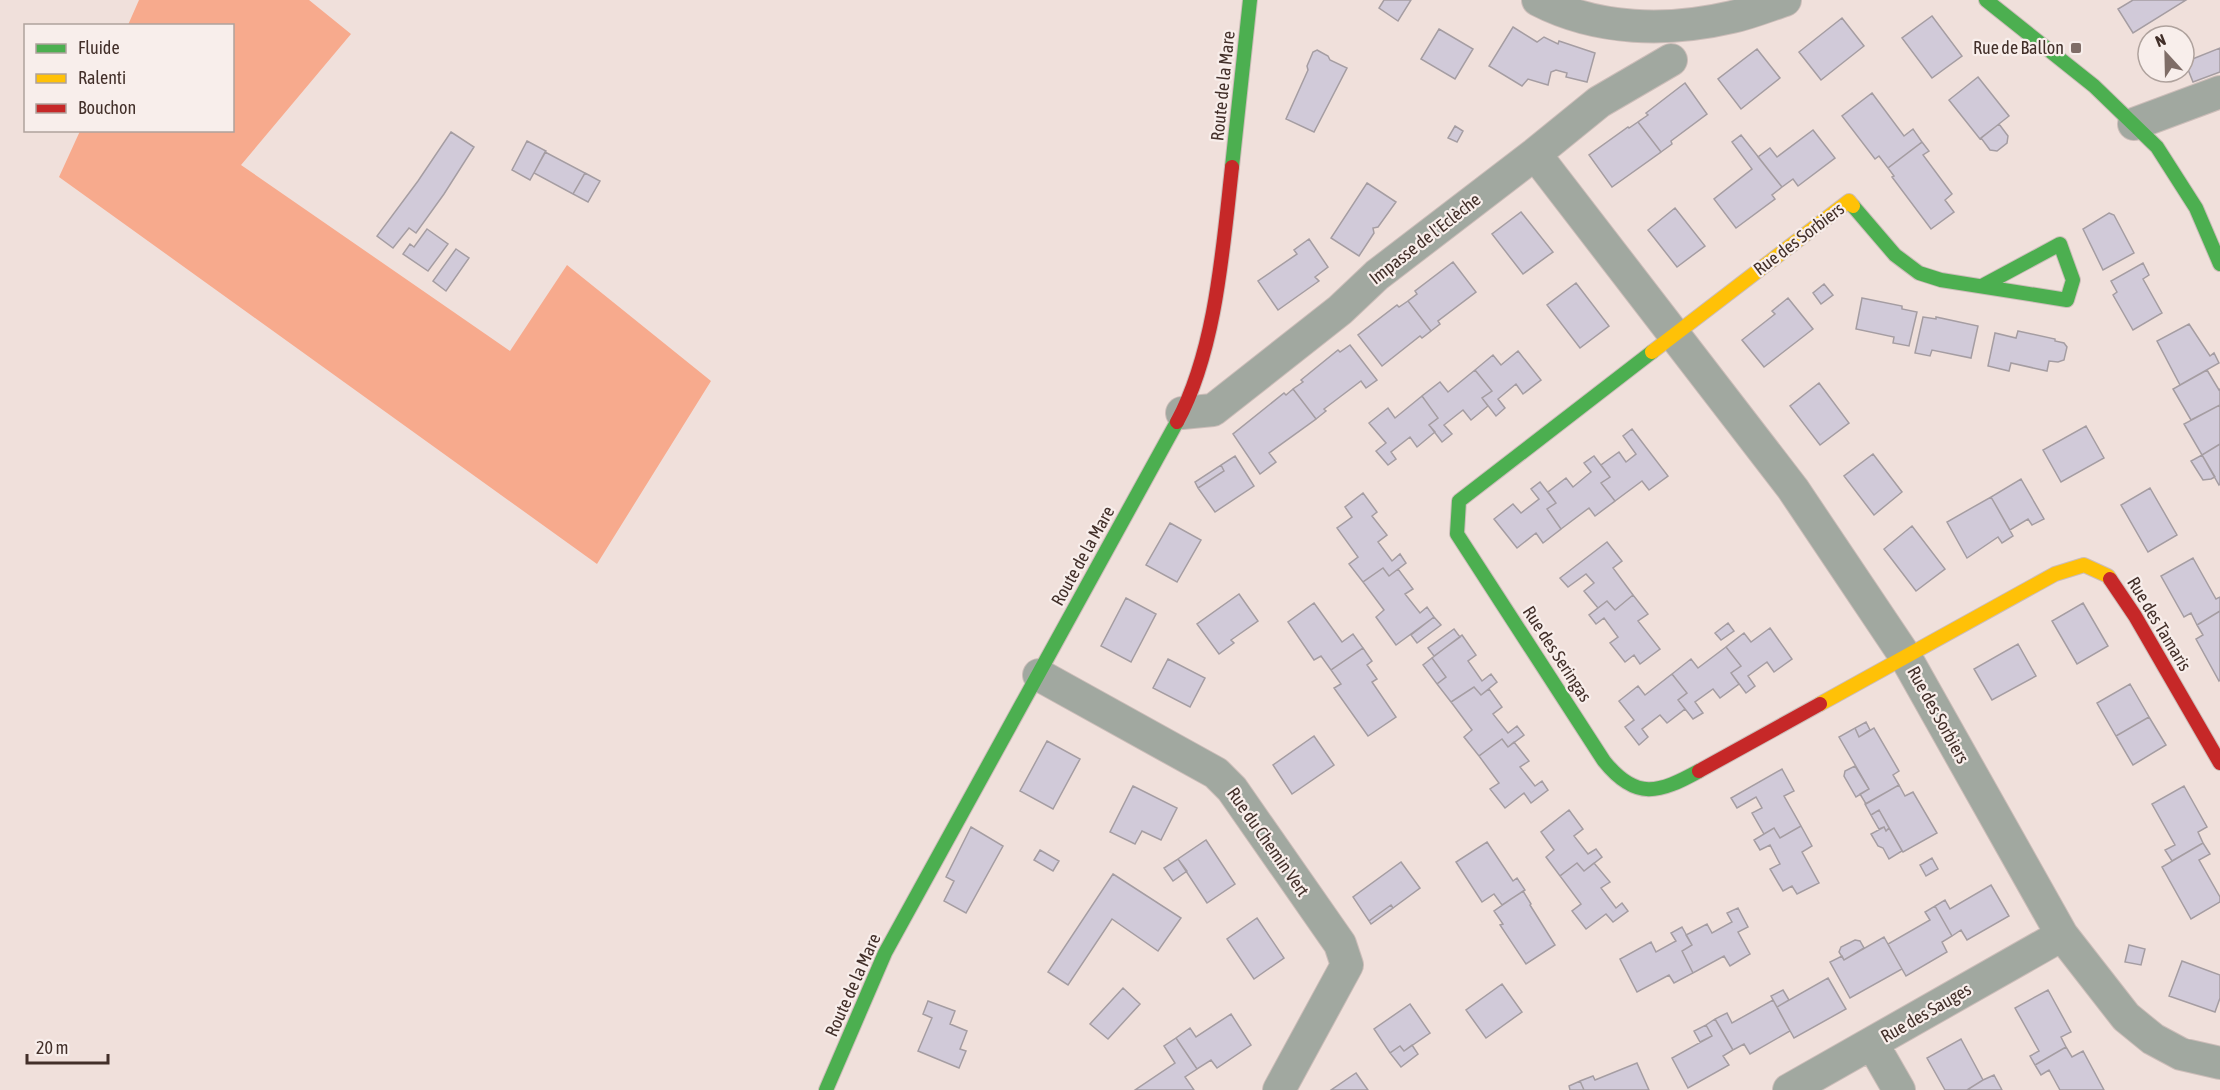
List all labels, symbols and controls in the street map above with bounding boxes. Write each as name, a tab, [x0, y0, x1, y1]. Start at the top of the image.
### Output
legend	[24, 24, 234, 132]
north arrow	[2136, 24, 2196, 84]
street label: Route de la Mare	[1206, 30, 1239, 142]
text: N	[2153, 30, 2168, 50]
text: Fluide	[78, 37, 120, 58]
place label: Rue de Ballon	[1973, 37, 2064, 58]
marker: Rue de Ballon	[2069, 41, 2083, 55]
text: Ralenti	[78, 67, 126, 88]
text: Bouchon	[78, 97, 136, 118]
street label: Impasse de l'Eclèche	[1365, 189, 1484, 289]
street label: Rue des Sorbiers	[1749, 198, 1848, 279]
street label: Route de la Mare	[1047, 502, 1119, 609]
street label: Rue des Tamaris	[2123, 573, 2196, 675]
street label: Rue des Seringas	[1519, 602, 1596, 706]
street label: Rue des Sorbiers	[1903, 663, 1974, 767]
street label: Rue du Chemin Vert	[1223, 783, 1314, 900]
street label: Route de la Mare	[820, 930, 885, 1040]
street label: Rue des Sauges	[1877, 978, 1974, 1047]
scale bar	[27, 1027, 108, 1065]
text: 20 m	[36, 1037, 68, 1058]

